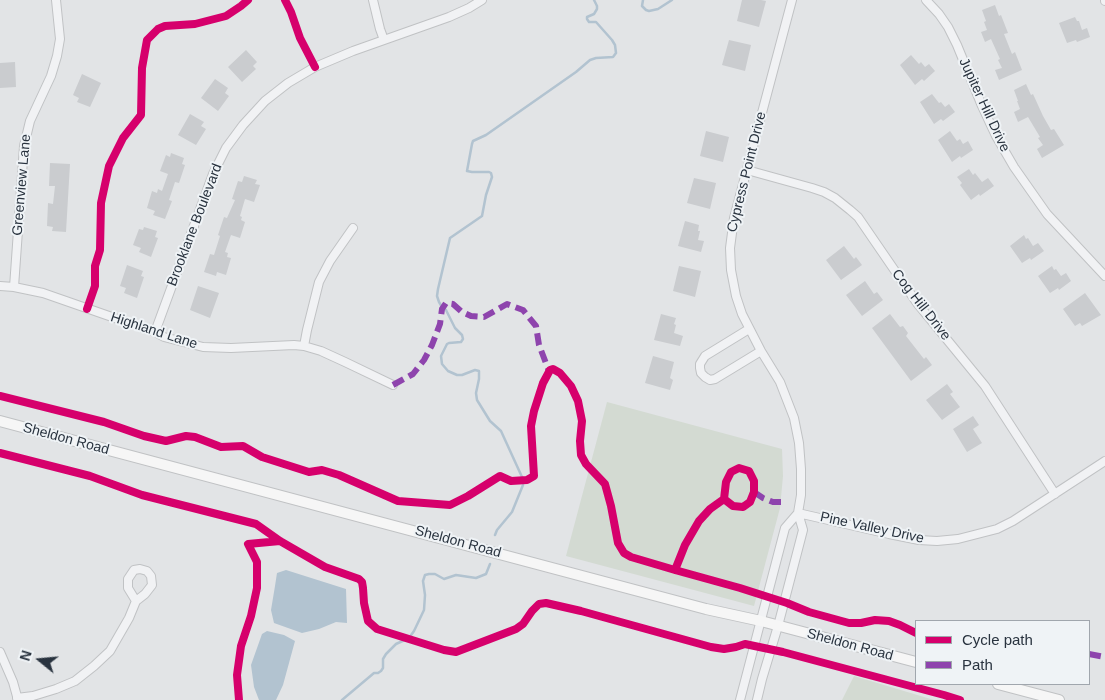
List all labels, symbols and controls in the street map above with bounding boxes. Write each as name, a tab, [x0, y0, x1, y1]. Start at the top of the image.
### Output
street label: Jupiter Hill Drive	[955, 55, 1013, 155]
street label: Cypress Point Drive	[724, 110, 770, 234]
street label: Greenview Lane	[9, 133, 35, 237]
street label: Brooklane Boulevard	[164, 161, 226, 289]
street label: Cog Hill Drive	[888, 266, 954, 344]
street label: Highland Lane	[108, 309, 200, 353]
street label: Sheldon Road	[21, 419, 111, 459]
street label: Pine Valley Drive	[819, 509, 925, 547]
street label: Sheldon Road	[413, 522, 503, 562]
legend	[915, 620, 1090, 685]
street label: Sheldon Road	[805, 625, 895, 665]
text: Cycle path	[962, 631, 1033, 648]
north arrow	[15, 635, 65, 685]
text: N	[17, 648, 35, 663]
text: Path	[962, 656, 993, 673]

